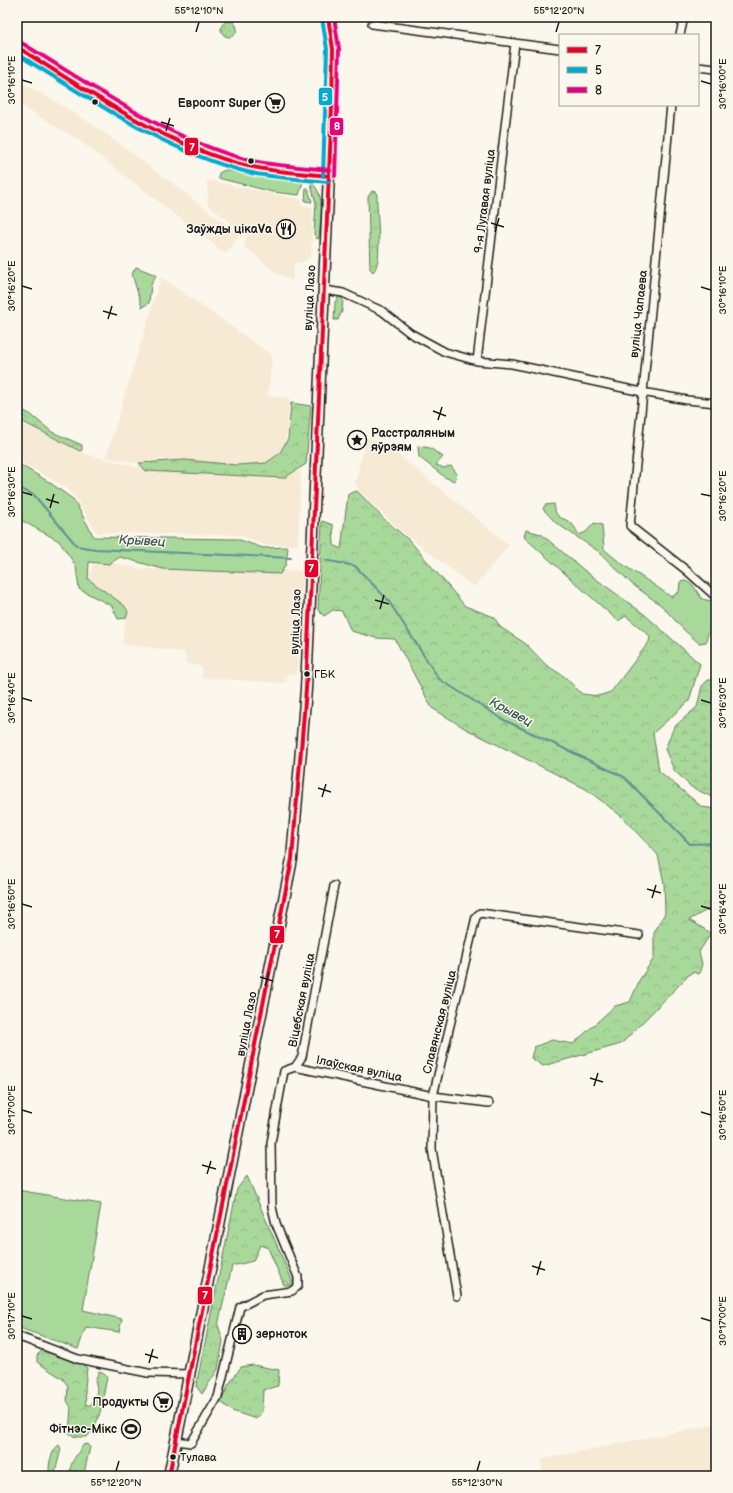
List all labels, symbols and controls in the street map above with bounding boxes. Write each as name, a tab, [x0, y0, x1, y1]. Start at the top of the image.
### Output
text: 55°12'10"N	[175, 5, 223, 17]
text: 55°12'20"N	[534, 5, 584, 17]
legend	[559, 34, 699, 106]
text: 7	[595, 43, 601, 58]
text: 30°16'10"E	[6, 55, 18, 104]
text: 30°16'00"E	[717, 58, 729, 109]
text: 5	[595, 63, 602, 78]
text: 8	[595, 83, 602, 98]
line badge: 5	[318, 87, 333, 106]
text: 5	[322, 91, 329, 104]
supermarket icon: Евроопт Super	[264, 92, 286, 114]
place label: Евроопт Super	[178, 96, 261, 111]
unlabelled marker	[90, 97, 100, 107]
line badge: 8	[329, 117, 344, 136]
text: 8	[334, 120, 341, 133]
line badge: 7	[184, 137, 199, 156]
text: 7	[189, 141, 195, 154]
street label: 9-я Лугавая вуліца	[471, 148, 499, 254]
unlabelled marker	[246, 156, 256, 166]
restaurant icon: Заўжды цікаVа	[275, 218, 297, 240]
place label: Заўжды цікаVа	[186, 222, 273, 237]
text: 30°16'20"E	[6, 260, 18, 311]
street label: вуліца Лазо	[301, 265, 319, 331]
text: 30°16'10"E	[717, 265, 729, 314]
street label: вуліца Чапаева	[627, 269, 651, 359]
place label: Расстраляным яўрэям	[371, 426, 455, 455]
place icon: Расстраляным яўрэям	[346, 429, 368, 451]
text: 30°16'30"E	[6, 466, 18, 518]
text: 30°16'20"E	[717, 470, 729, 521]
water label: Крывец	[118, 532, 166, 550]
line badge: 7	[304, 559, 319, 578]
text: 7	[308, 562, 314, 575]
street label: вуліца Лазо	[287, 589, 305, 655]
place label: ГБК	[314, 668, 336, 681]
marker: ГБК	[302, 669, 312, 679]
text: 30°16'40"E	[6, 672, 18, 724]
text: 30°16'30"E	[717, 677, 729, 729]
water label: Крывец	[487, 694, 536, 731]
text: 30°16'50"E	[6, 878, 18, 929]
text: 30°16'40"E	[717, 883, 729, 935]
line badge: 7	[269, 925, 285, 944]
text: 7	[274, 928, 280, 941]
street label: Віцебская вуліца	[286, 952, 318, 1048]
street label: Славянская вуліца	[420, 968, 460, 1076]
street label: вуліца Лазо	[233, 990, 261, 1058]
street label: Ілаўская вуліца	[315, 1053, 403, 1085]
text: 30°17'00"E	[6, 1085, 18, 1135]
text: 30°16'50"E	[717, 1089, 729, 1140]
line badge: 7	[197, 1286, 213, 1305]
text: 7	[202, 1289, 208, 1302]
text: 30°17'10"E	[6, 1292, 18, 1340]
text: 30°17'00"E	[717, 1296, 729, 1346]
building icon: зерноток	[231, 1323, 253, 1345]
place label: зерноток	[256, 1327, 308, 1342]
supermarket icon: Продукты	[152, 1391, 174, 1413]
place label: Продукты	[92, 1395, 149, 1410]
sports icon: Фітнэс-Мікс	[120, 1418, 142, 1440]
place label: Фітнэс-Мікс	[49, 1422, 117, 1437]
place label: Тулава	[180, 1451, 217, 1464]
marker: Тулава	[168, 1452, 178, 1462]
text: 55°12'20"N	[91, 1477, 141, 1489]
text: 55°12'30"N	[451, 1477, 503, 1489]

